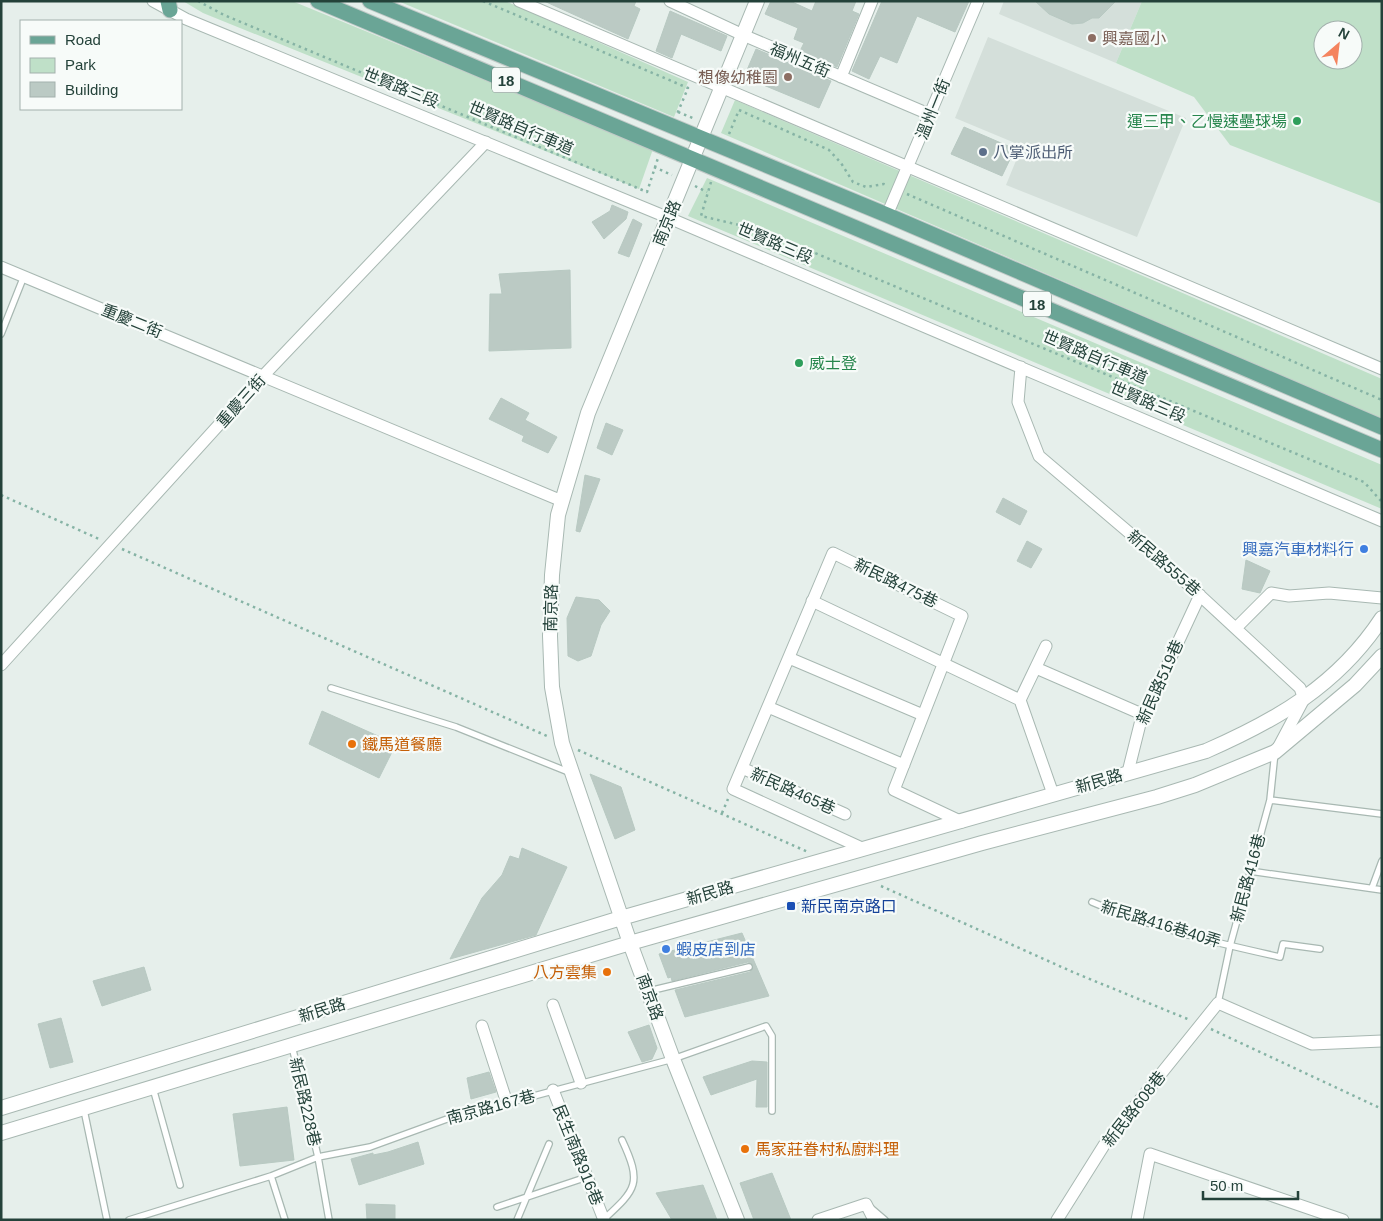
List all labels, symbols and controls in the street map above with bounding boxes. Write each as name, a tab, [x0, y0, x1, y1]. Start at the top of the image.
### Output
legend	[20, 20, 182, 110]
north arrow	[1313, 20, 1363, 70]
text: N	[1336, 24, 1352, 43]
place label: 興嘉國小	[1102, 30, 1166, 47]
text: Road	[65, 31, 101, 48]
marker: 興嘉國小	[1086, 32, 1098, 44]
street label: 福州五街	[767, 40, 833, 80]
text: Park	[65, 56, 96, 73]
street label: 世賢路三段	[361, 65, 441, 111]
road number: 18	[492, 68, 520, 92]
place label: 想像幼稚園	[698, 69, 778, 86]
marker: 想像幼稚園	[782, 71, 794, 83]
street label: 溫州一街	[913, 76, 953, 142]
text: Building	[65, 81, 118, 98]
street label: 世賢路自行車道	[466, 98, 576, 158]
place label: 運三甲、乙慢速壘球場	[1127, 113, 1287, 130]
marker: 運三甲、乙慢速壘球場	[1291, 115, 1303, 127]
place label: 八掌派出所	[993, 144, 1073, 161]
marker: 八掌派出所	[977, 146, 989, 158]
street label: 南京路	[650, 198, 684, 248]
street label: 世賢路三段	[735, 220, 815, 266]
road number: 18	[1023, 292, 1051, 316]
street label: 重慶二街	[99, 300, 165, 341]
street label: 世賢路自行車道	[1040, 327, 1150, 387]
place label: 威士登	[809, 355, 857, 372]
marker: 威士登	[793, 357, 805, 369]
street label: 重慶三街	[213, 371, 269, 430]
street label: 世賢路三段	[1108, 379, 1188, 425]
street label: 新民路555巷	[1124, 527, 1204, 599]
place label: 興嘉汽車材料行	[1242, 541, 1354, 558]
marker: 興嘉汽車材料行	[1358, 543, 1370, 555]
street label: 新民路475巷	[852, 555, 940, 611]
street label: 南京路	[542, 584, 560, 632]
street label: 新民路519巷	[1134, 637, 1186, 727]
place label: 鐵馬道餐廳	[362, 736, 442, 753]
marker: 鐵馬道餐廳	[346, 738, 358, 750]
street label: 新民路465巷	[748, 765, 838, 817]
street label: 新民路	[1074, 766, 1124, 796]
street label: 新民路416巷	[1228, 832, 1268, 924]
street label: 新民路	[685, 878, 735, 908]
place label: 新民南京路口	[801, 898, 897, 915]
street label: 新民路416巷40弄	[1099, 898, 1223, 950]
marker: 新民南京路口	[785, 900, 797, 912]
place label: 蝦皮店到店	[676, 941, 756, 958]
marker: 蝦皮店到店	[660, 943, 672, 955]
place label: 八方雲集	[533, 964, 597, 981]
marker: 八方雲集	[601, 966, 613, 978]
street label: 南京路	[634, 972, 666, 1022]
street label: 新民路	[297, 995, 347, 1025]
street label: 新民路228巷	[287, 1056, 323, 1148]
street label: 新民路608巷	[1099, 1068, 1169, 1150]
street label: 南京路167巷	[445, 1087, 537, 1127]
street label: 民生南路916巷	[550, 1102, 606, 1208]
place label: 馬家莊眷村私廚料理	[755, 1141, 899, 1158]
marker: 馬家莊眷村私廚料理	[739, 1143, 751, 1155]
scale bar	[1203, 1168, 1298, 1200]
text: 50 m	[1210, 1177, 1243, 1194]

